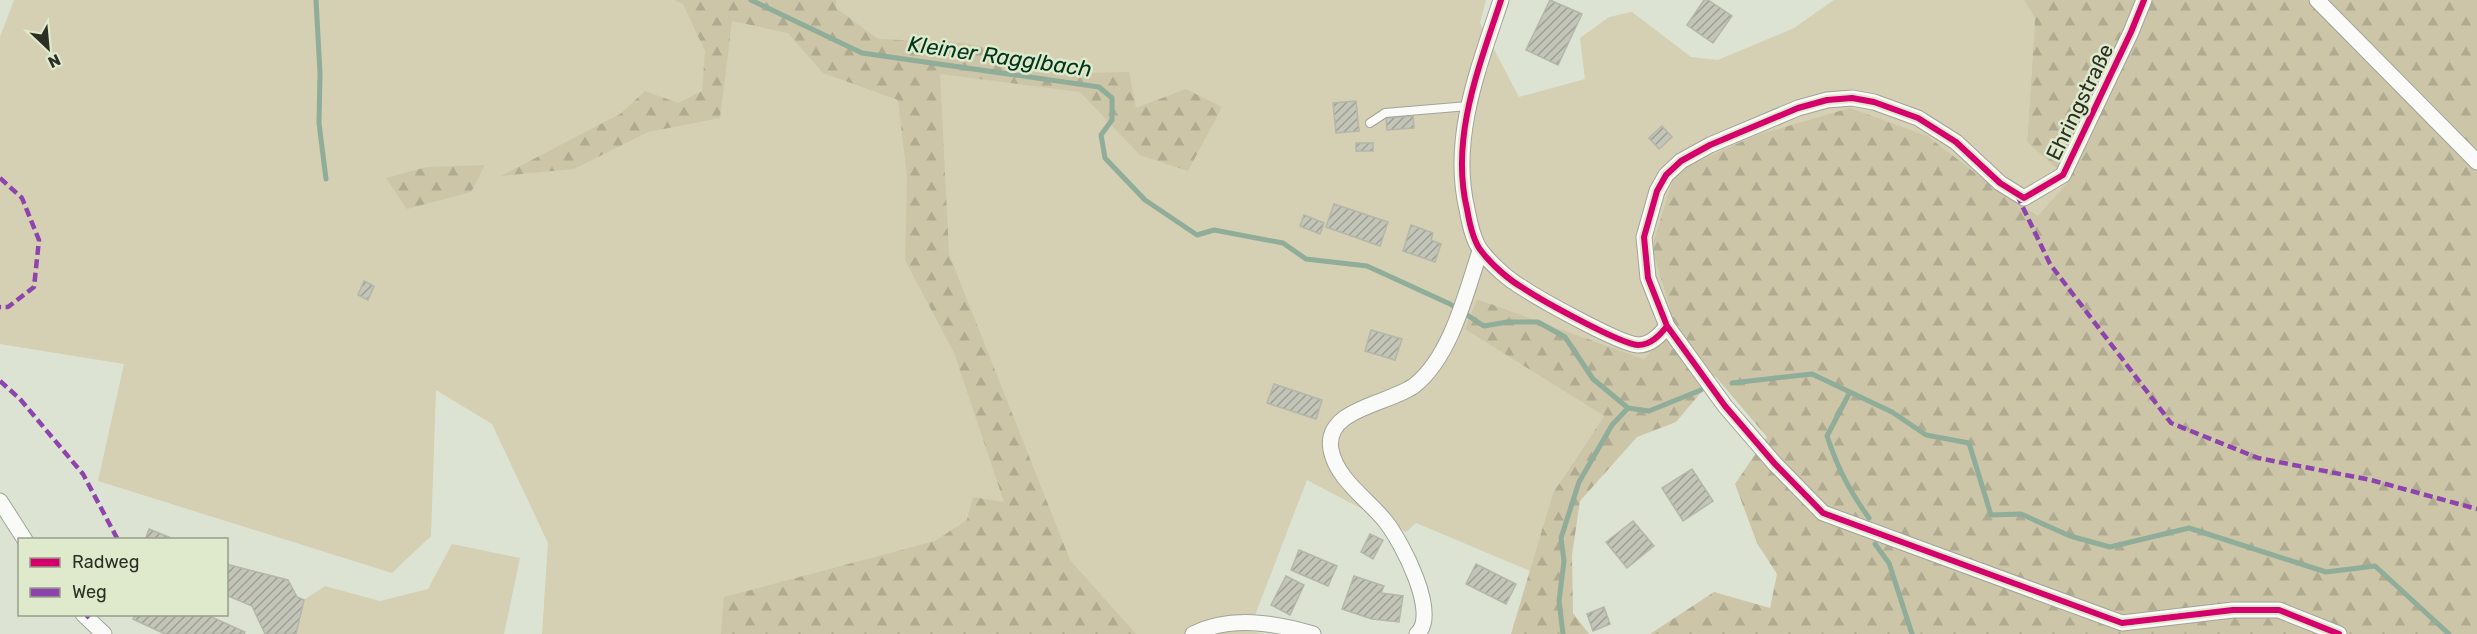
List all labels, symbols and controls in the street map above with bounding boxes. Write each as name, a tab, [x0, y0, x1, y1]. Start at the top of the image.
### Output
north arrow	[18, 18, 78, 78]
water label: Kleiner Ragglbach	[906, 30, 1094, 83]
street label: Ehringstraße	[2041, 40, 2118, 164]
text: N	[45, 50, 64, 72]
legend	[18, 538, 228, 616]
text: Radweg	[72, 551, 139, 573]
text: Weg	[72, 581, 107, 603]

